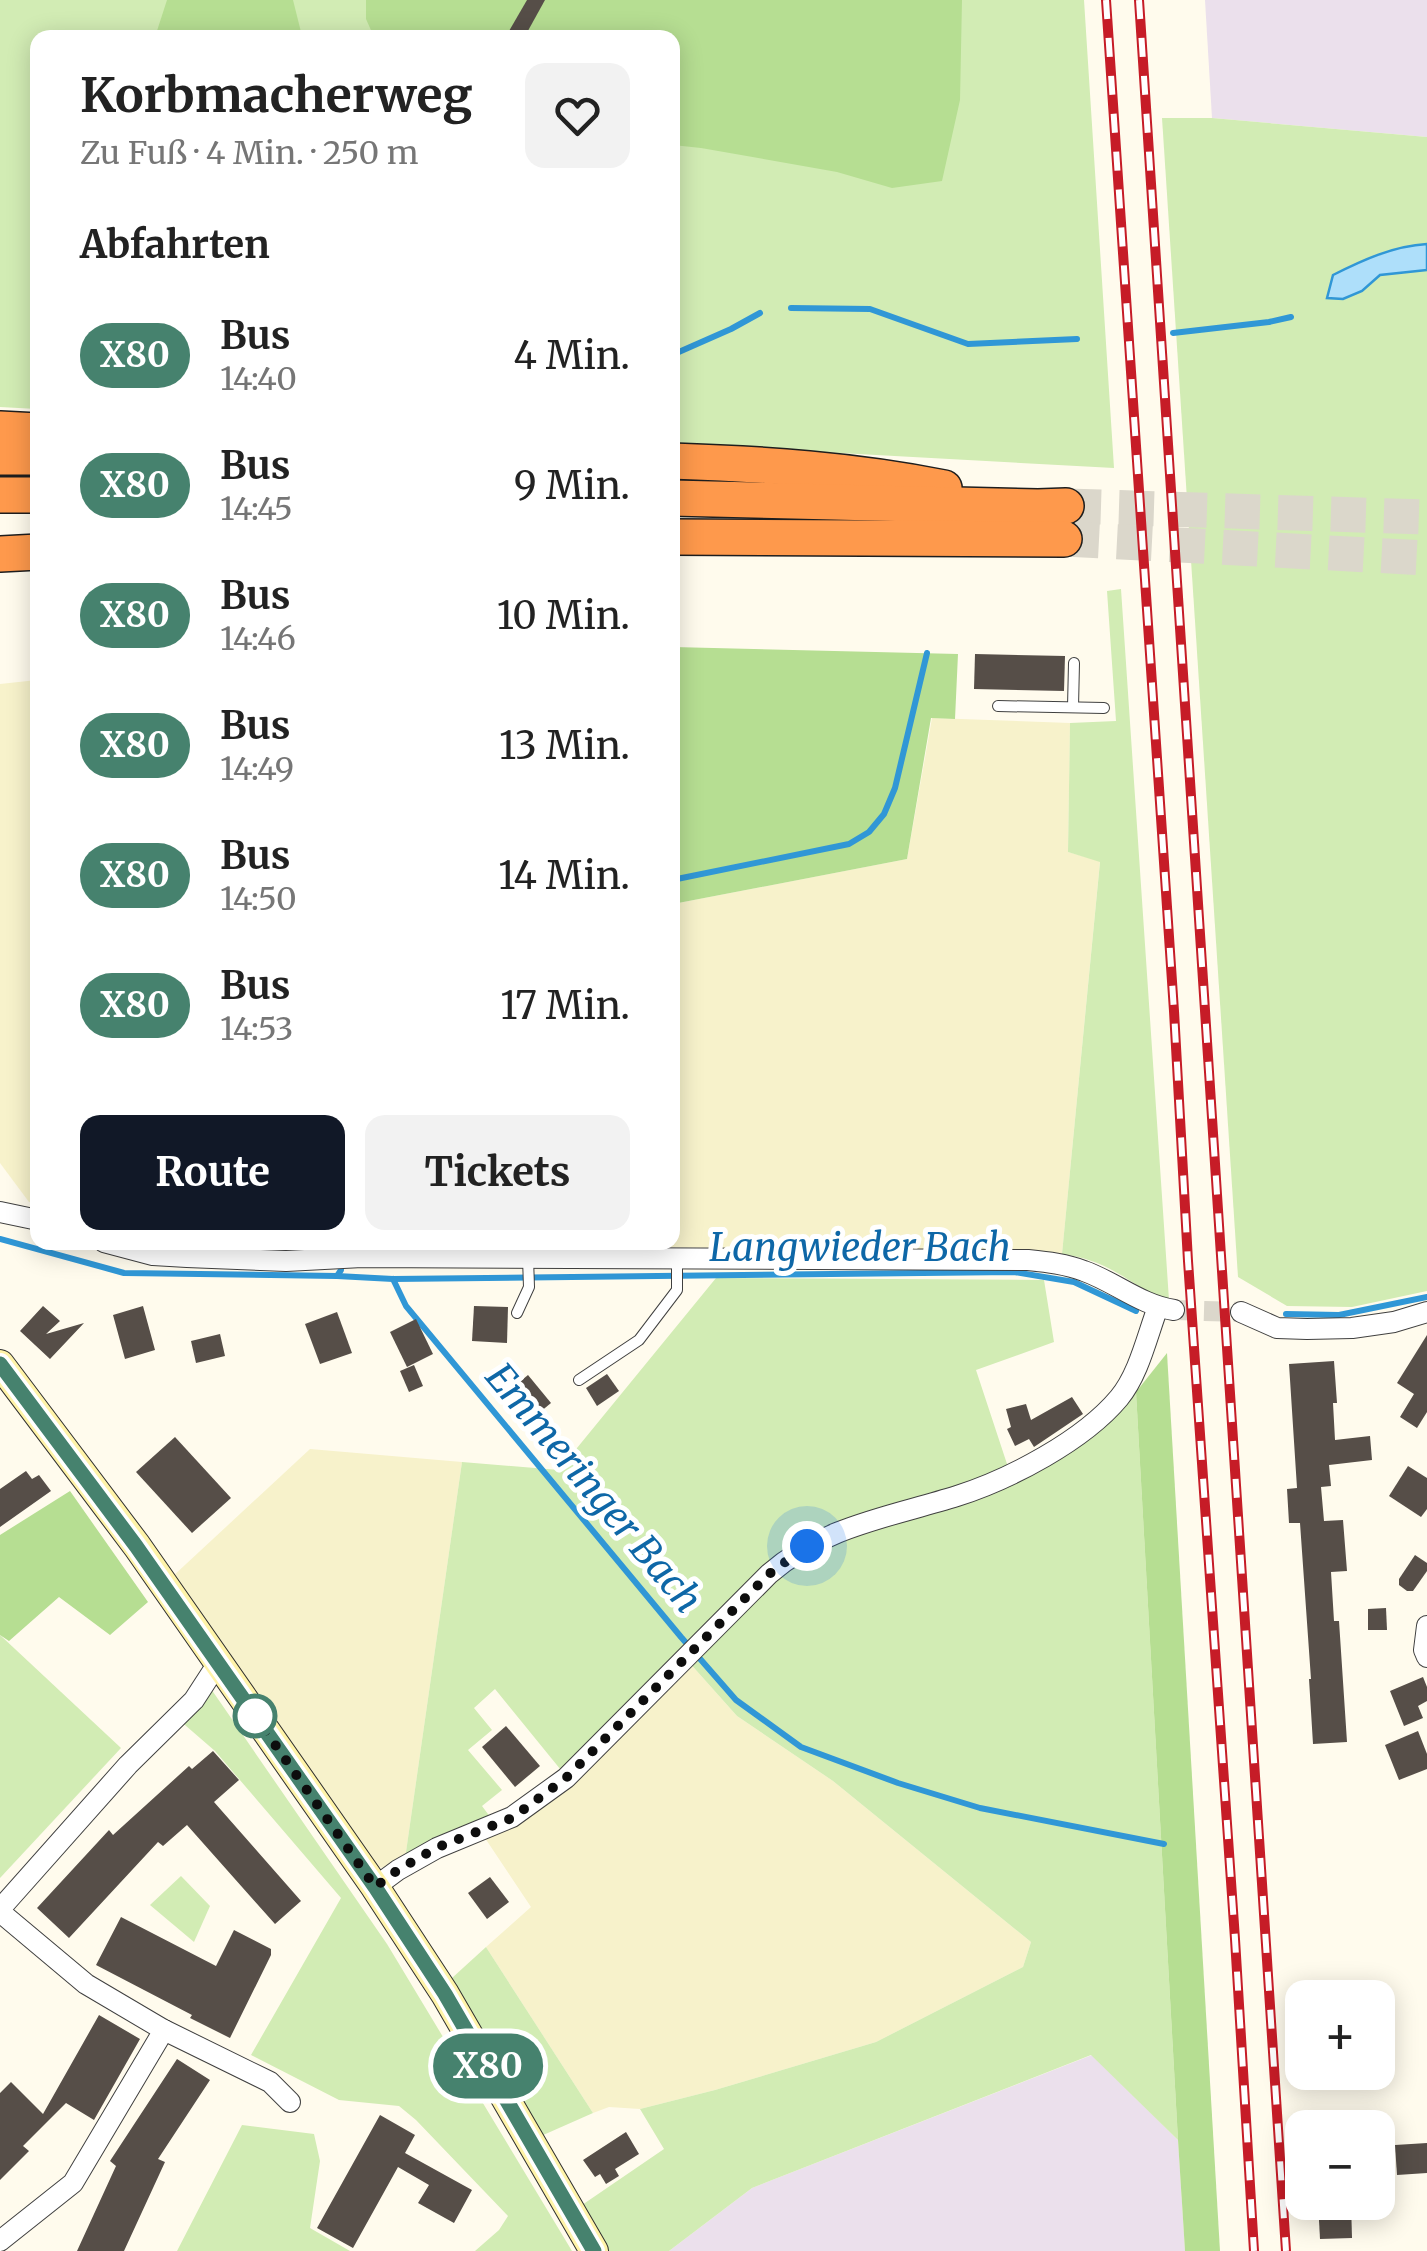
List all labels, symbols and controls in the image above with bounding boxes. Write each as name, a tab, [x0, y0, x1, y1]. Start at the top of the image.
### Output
button: heart	[525, 63, 630, 168]
text: Korbmacherweg	[80, 65, 472, 125]
text: Zu Fuß · 4 Min. · 250 m	[80, 133, 419, 173]
text: Abfahrten	[80, 221, 270, 268]
text: Bus	[220, 312, 290, 359]
text: 4 Min.	[513, 332, 630, 379]
text: X80	[100, 333, 170, 377]
text: 14:40	[220, 359, 297, 399]
text: Bus	[220, 442, 290, 489]
text: 9 Min.	[514, 462, 630, 509]
text: X80	[100, 463, 170, 507]
text: 14:45	[220, 489, 293, 529]
text: Bus	[220, 572, 290, 619]
text: 10 Min.	[497, 592, 630, 639]
text: X80	[100, 593, 170, 637]
text: 14:46	[220, 619, 296, 659]
text: Bus	[220, 702, 290, 749]
text: 13 Min.	[499, 722, 630, 769]
text: X80	[100, 723, 170, 767]
text: 14:49	[220, 749, 294, 789]
text: Bus	[220, 832, 290, 879]
text: 14 Min.	[498, 852, 630, 899]
text: X80	[100, 853, 170, 897]
text: 14:50	[220, 879, 297, 919]
text: Bus	[220, 962, 290, 1009]
text: 17 Min.	[500, 982, 630, 1029]
text: X80	[100, 983, 170, 1027]
text: 14:53	[220, 1009, 293, 1049]
button: Route	[80, 1115, 345, 1230]
button: Tickets	[365, 1115, 630, 1230]
water label: Langwieder Bach	[709, 1224, 1011, 1271]
water label: Emmeringer Bach	[476, 1354, 712, 1622]
your location	[782, 1521, 832, 1571]
unlabelled marker	[234, 1695, 276, 1737]
map controls	[1285, 1980, 1395, 2220]
button: +	[1285, 1980, 1395, 2090]
line badge: X80	[430, 2034, 546, 2098]
text: X80	[453, 2044, 523, 2088]
button: −	[1285, 2110, 1395, 2220]

